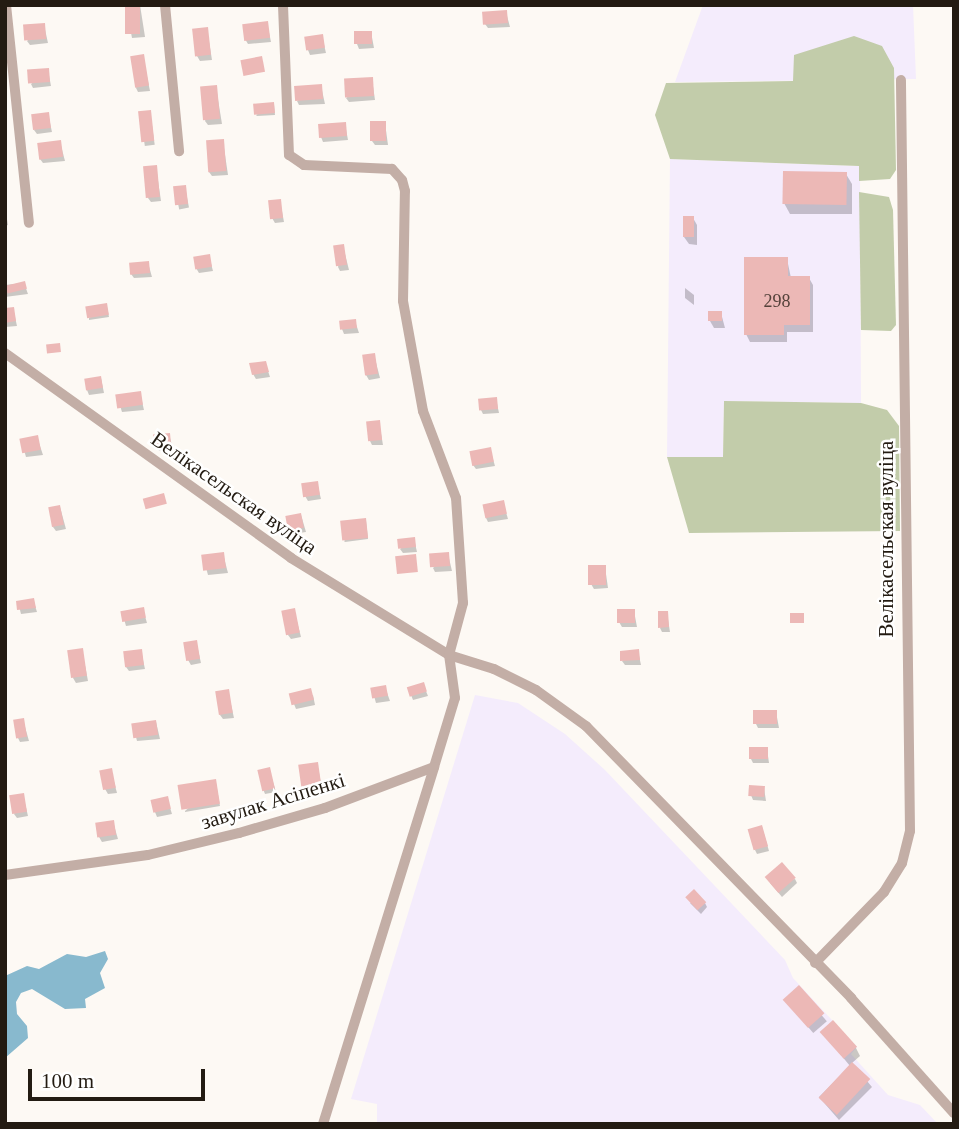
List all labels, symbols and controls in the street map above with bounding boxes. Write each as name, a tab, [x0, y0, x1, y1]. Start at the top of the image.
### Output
house number: 298	[764, 290, 790, 312]
street label: Велікасельская вуліца	[146, 426, 322, 560]
street label: Велікасельская вуліца	[873, 441, 899, 637]
street label: завулак Асіпенкі	[198, 767, 348, 835]
scale bar	[32, 1056, 208, 1100]
text: 100 m	[41, 1069, 94, 1093]

